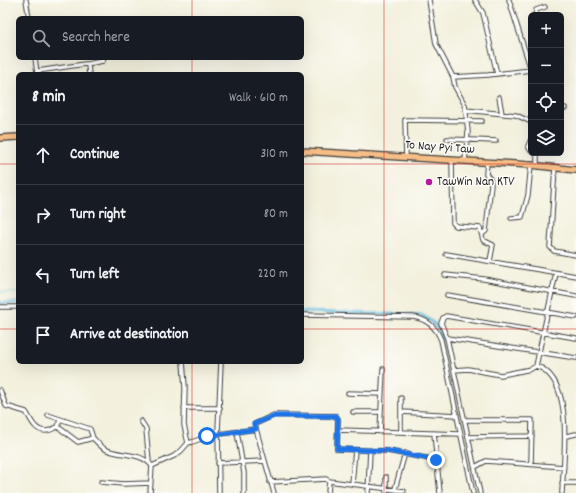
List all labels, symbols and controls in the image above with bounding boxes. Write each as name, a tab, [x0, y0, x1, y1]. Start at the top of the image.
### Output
map controls	[528, 12, 564, 156]
button: +	[528, 12, 564, 48]
search box	[16, 16, 304, 60]
icon: search	[30, 27, 52, 49]
text: Search here	[62, 27, 130, 49]
button: −	[528, 48, 564, 84]
button: locate	[528, 84, 564, 120]
text: 8 min	[32, 86, 65, 110]
text: Walk · 610 m	[229, 89, 288, 108]
button: layers	[528, 120, 564, 156]
street label: To Nay Pyi Taw	[405, 136, 475, 160]
icon: ahead	[32, 144, 54, 166]
text: Continue	[70, 144, 119, 166]
text: 310 m	[260, 145, 288, 164]
place label: TawWin Nan KTV	[437, 173, 515, 192]
marker: TawWin Nan KTV	[424, 177, 434, 187]
icon: right	[32, 204, 54, 226]
text: Turn right	[70, 204, 126, 226]
text: 80 m	[264, 205, 288, 224]
icon: left	[32, 264, 54, 286]
text: Turn left	[70, 264, 119, 286]
text: 220 m	[258, 265, 288, 284]
icon: arrive	[32, 324, 54, 346]
text: Arrive at destination	[70, 324, 188, 346]
route start	[198, 427, 216, 445]
route end	[427, 451, 445, 469]

